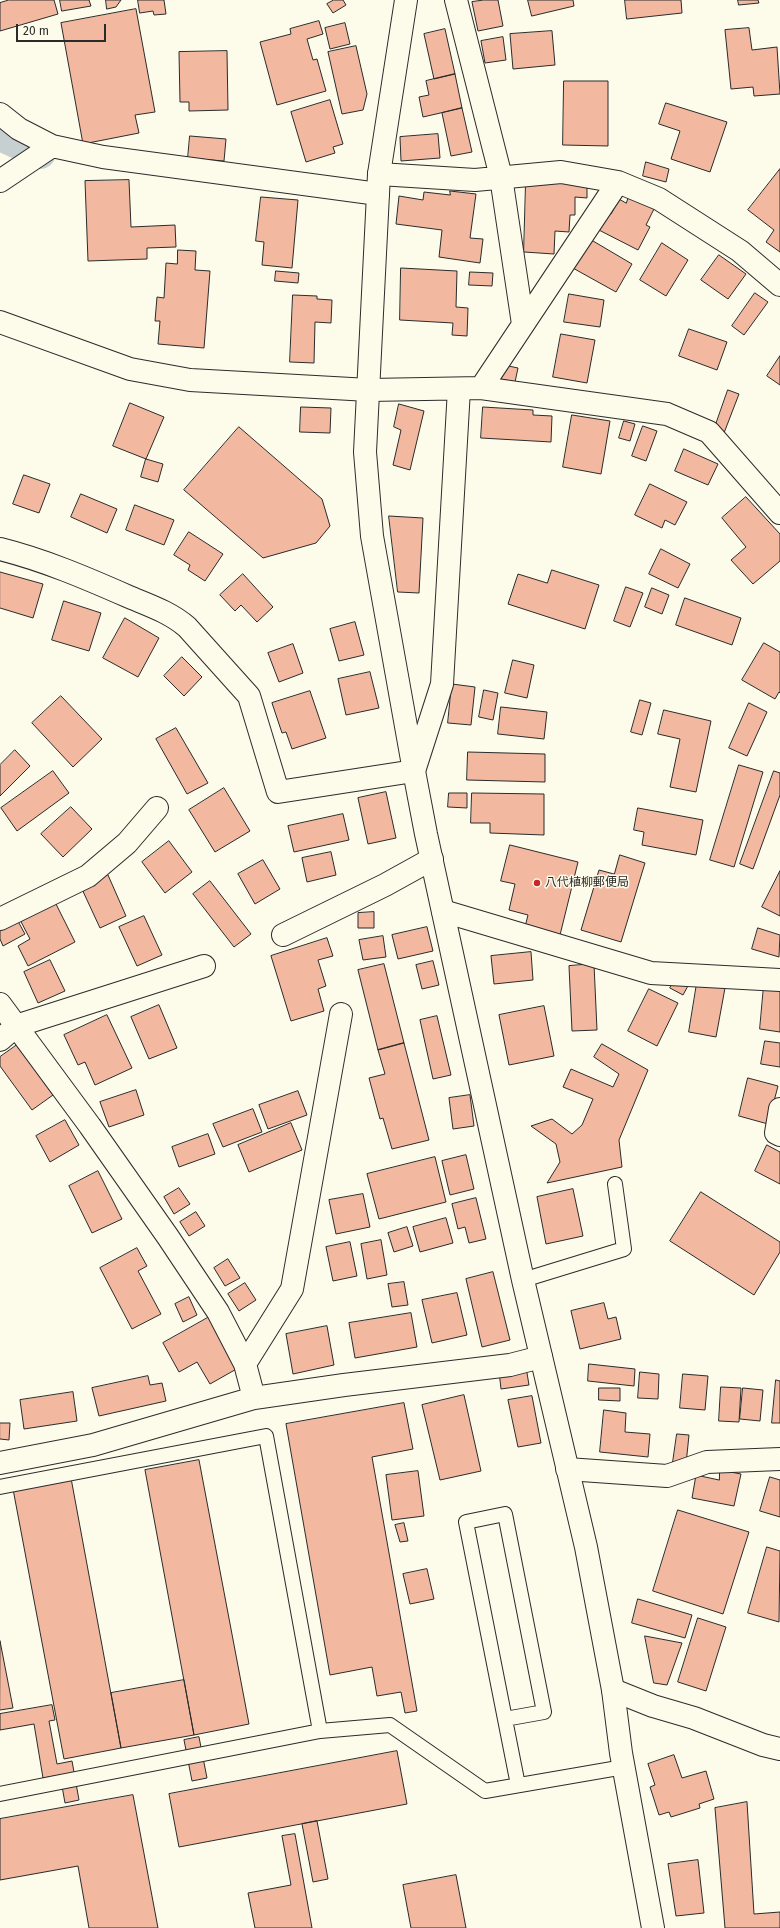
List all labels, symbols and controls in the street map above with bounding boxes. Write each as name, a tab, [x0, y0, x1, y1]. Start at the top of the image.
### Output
scale bar	[18, 16, 108, 42]
text: 20 m	[23, 24, 49, 38]
place label: 八代植柳郵便局	[545, 876, 629, 890]
marker: 八代植柳郵便局	[532, 878, 542, 888]

